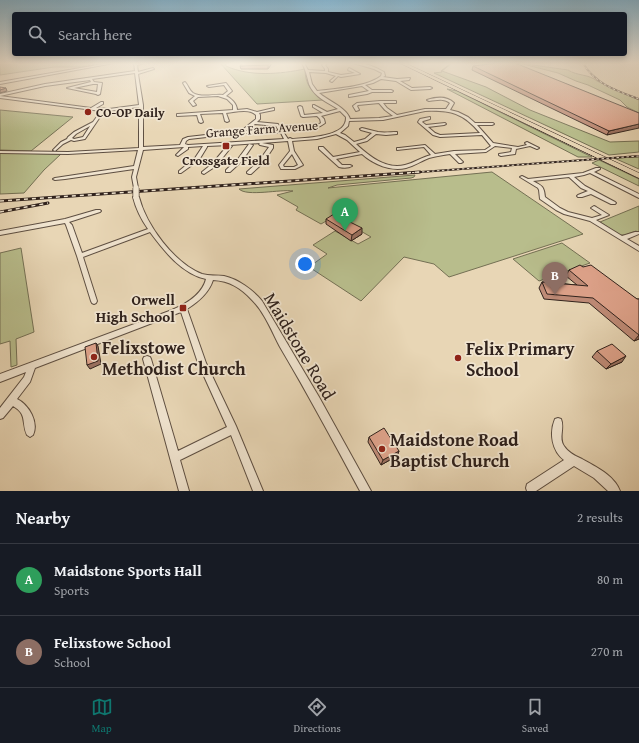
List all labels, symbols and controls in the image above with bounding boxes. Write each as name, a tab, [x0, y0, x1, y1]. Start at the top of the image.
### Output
search box	[12, 12, 627, 56]
icon: search	[26, 23, 48, 45]
text: Search here	[58, 24, 132, 45]
place label: CO-OP Daily	[96, 103, 165, 122]
marker: CO-OP Daily	[83, 107, 93, 117]
street label: Grange Farm Avenue	[205, 116, 319, 142]
marker: Crossgate Field	[221, 141, 231, 151]
place label: Crossgate Field	[182, 151, 270, 170]
pin: A	[332, 198, 358, 231]
your location	[295, 254, 315, 274]
pin: B	[542, 262, 568, 295]
street label: Maidstone Road	[257, 287, 343, 405]
place label: Orwell High School	[96, 289, 175, 327]
marker: Orwell High School	[178, 303, 188, 313]
place label: Felixstowe Methodist Church	[102, 334, 246, 382]
place label: Felix Primary School	[466, 335, 575, 383]
marker: Felixstowe Methodist Church	[89, 352, 99, 362]
marker: Felix Primary School	[453, 353, 463, 363]
place label: Maidstone Road Baptist Church	[390, 426, 519, 474]
marker: Maidstone Road Baptist Church	[377, 444, 387, 454]
text: Nearby	[16, 505, 70, 530]
text: 2 results	[577, 508, 623, 527]
text: Maidstone Sports Hall	[54, 560, 202, 581]
text: A	[25, 570, 33, 589]
text: 80 m	[597, 570, 623, 589]
text: Sports	[54, 581, 89, 600]
text: Felixstowe School	[54, 632, 171, 653]
text: B	[25, 642, 33, 661]
text: 270 m	[591, 642, 623, 661]
text: School	[54, 653, 90, 672]
tab: Map	[91, 696, 113, 736]
tab: Directions	[294, 696, 341, 736]
tab: Saved	[522, 696, 548, 736]

